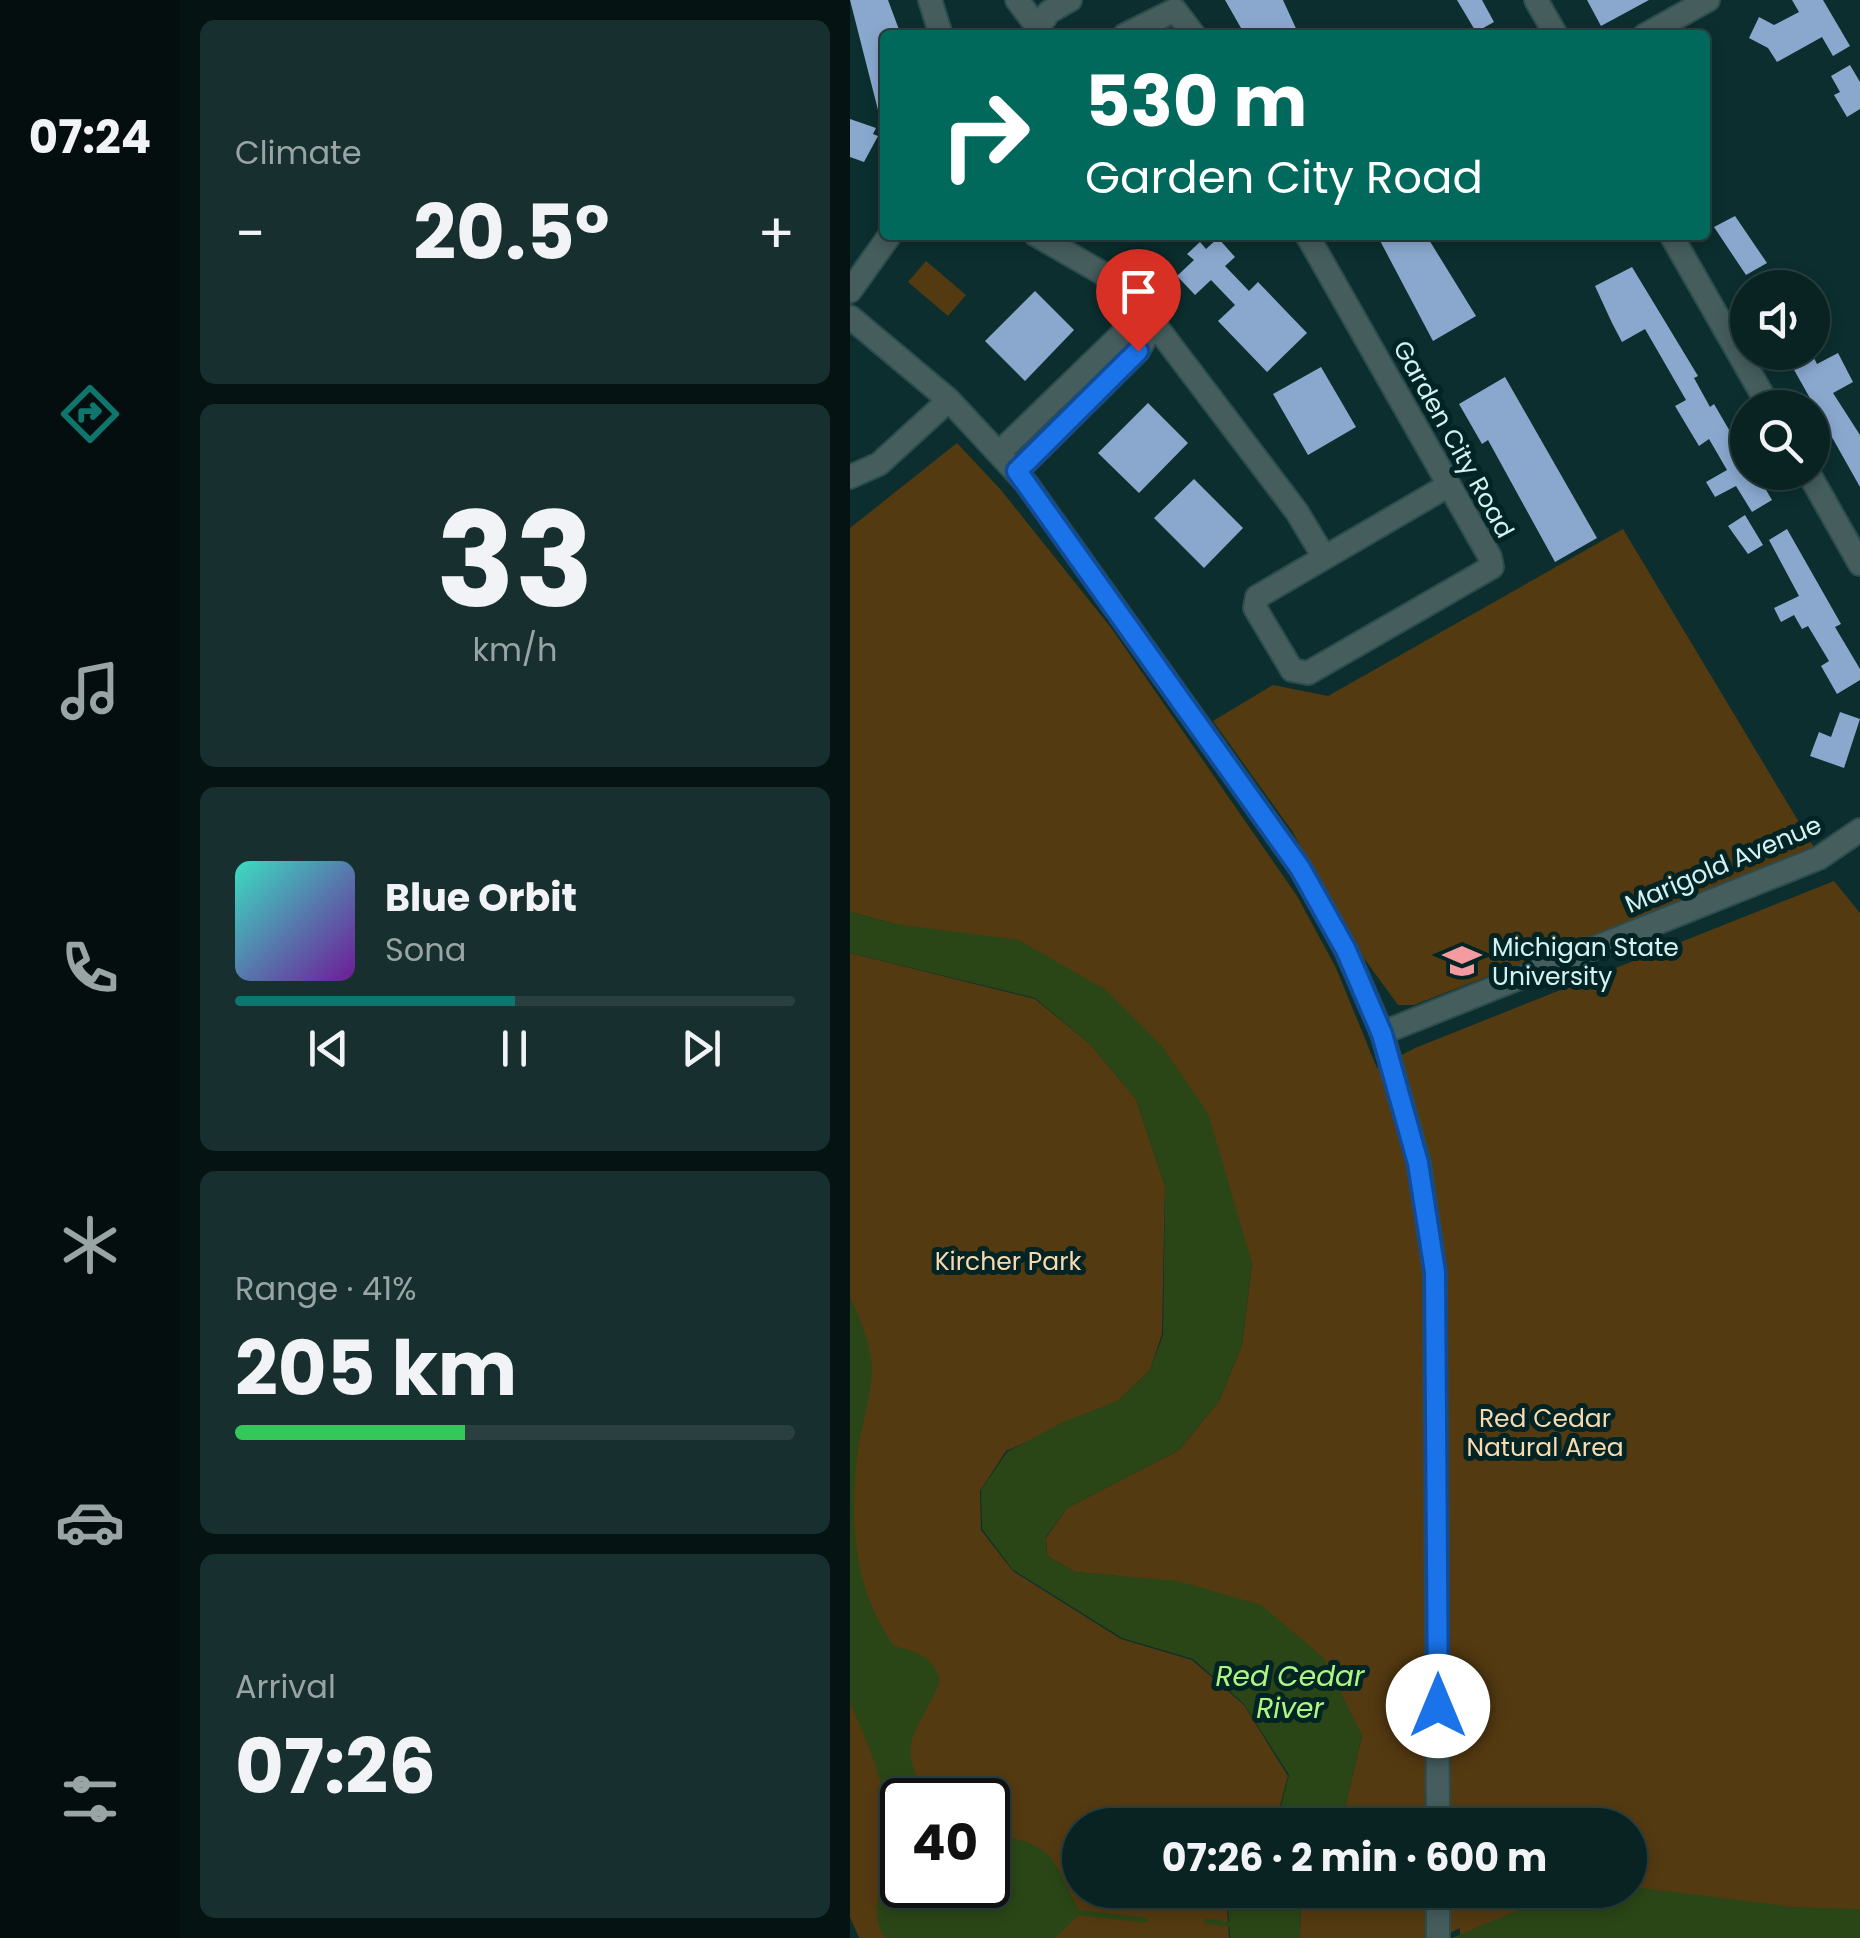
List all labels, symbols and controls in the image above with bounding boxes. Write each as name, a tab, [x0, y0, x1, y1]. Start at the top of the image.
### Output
text: 530 m	[1085, 52, 1307, 151]
icon: right	[920, 70, 1050, 200]
text: 07:24	[29, 106, 151, 169]
text: Climate	[235, 130, 362, 175]
text: Garden City Road	[1085, 146, 1483, 209]
text: 20.5°	[413, 180, 610, 285]
text: −	[235, 195, 265, 272]
text: +	[757, 195, 795, 272]
pin	[1096, 249, 1181, 352]
icon: arrive	[1111, 264, 1166, 319]
map controls	[1730, 270, 1830, 490]
button: sound	[1730, 270, 1830, 370]
street label: Garden City Road	[1385, 334, 1522, 544]
icon: directions	[55, 379, 125, 449]
button: search	[1730, 390, 1830, 490]
text: 33	[436, 469, 594, 652]
text: km/h	[472, 627, 558, 672]
icon: music	[55, 656, 125, 726]
street label: Marigold Avenue	[1620, 807, 1827, 922]
text: Blue Orbit	[385, 871, 577, 924]
text: Sona	[385, 927, 466, 972]
place label: Michigan State University	[1492, 930, 1679, 994]
icon: phone	[55, 933, 125, 1003]
school or university icon: Michigan State University	[1441, 940, 1483, 982]
icon: previous	[301, 1021, 356, 1076]
icon: pause	[487, 1021, 542, 1076]
icon: next	[674, 1021, 729, 1076]
icon: climate	[55, 1210, 125, 1280]
park label: Kircher Park	[935, 1244, 1081, 1279]
text: Range · 41%	[235, 1266, 417, 1311]
text: 205 km	[235, 1316, 517, 1421]
park label: Red Cedar Natural Area	[1466, 1401, 1624, 1465]
icon: car	[55, 1487, 125, 1557]
position arrow	[1386, 1654, 1490, 1758]
water label: Red Cedar River	[1216, 1657, 1365, 1728]
text: Arrival	[235, 1664, 336, 1709]
text: 07:26	[235, 1714, 436, 1819]
icon: filters	[55, 1764, 125, 1834]
speed limit sign: 40	[880, 1778, 1010, 1908]
text: 07:26 · 2 min · 600 m	[1162, 1831, 1547, 1884]

